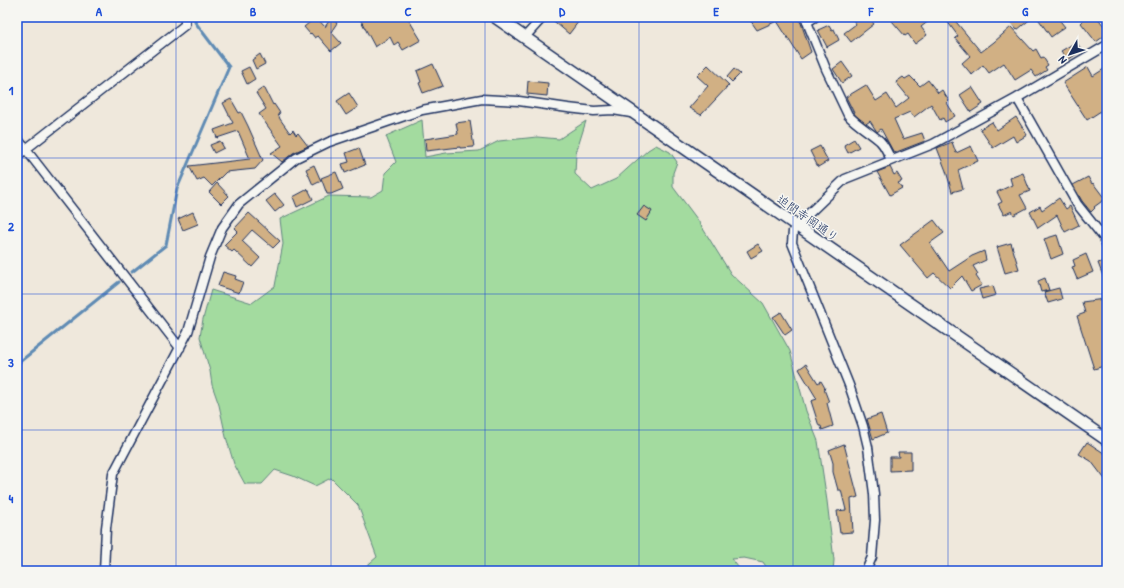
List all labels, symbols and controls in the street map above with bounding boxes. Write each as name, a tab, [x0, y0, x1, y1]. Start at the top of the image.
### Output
text: A	[96, 2, 103, 20]
text: B	[250, 2, 257, 20]
text: C	[404, 2, 412, 20]
text: D	[559, 2, 566, 20]
text: E	[713, 2, 719, 20]
text: F	[868, 2, 875, 20]
text: G	[1022, 2, 1029, 20]
north arrow	[1050, 34, 1090, 74]
text: N	[1055, 54, 1070, 67]
text: 1	[9, 81, 14, 99]
street label: 迫間寺岡通り	[774, 190, 842, 246]
text: 2	[8, 217, 15, 235]
text: 3	[8, 353, 14, 371]
text: 4	[9, 489, 14, 507]

